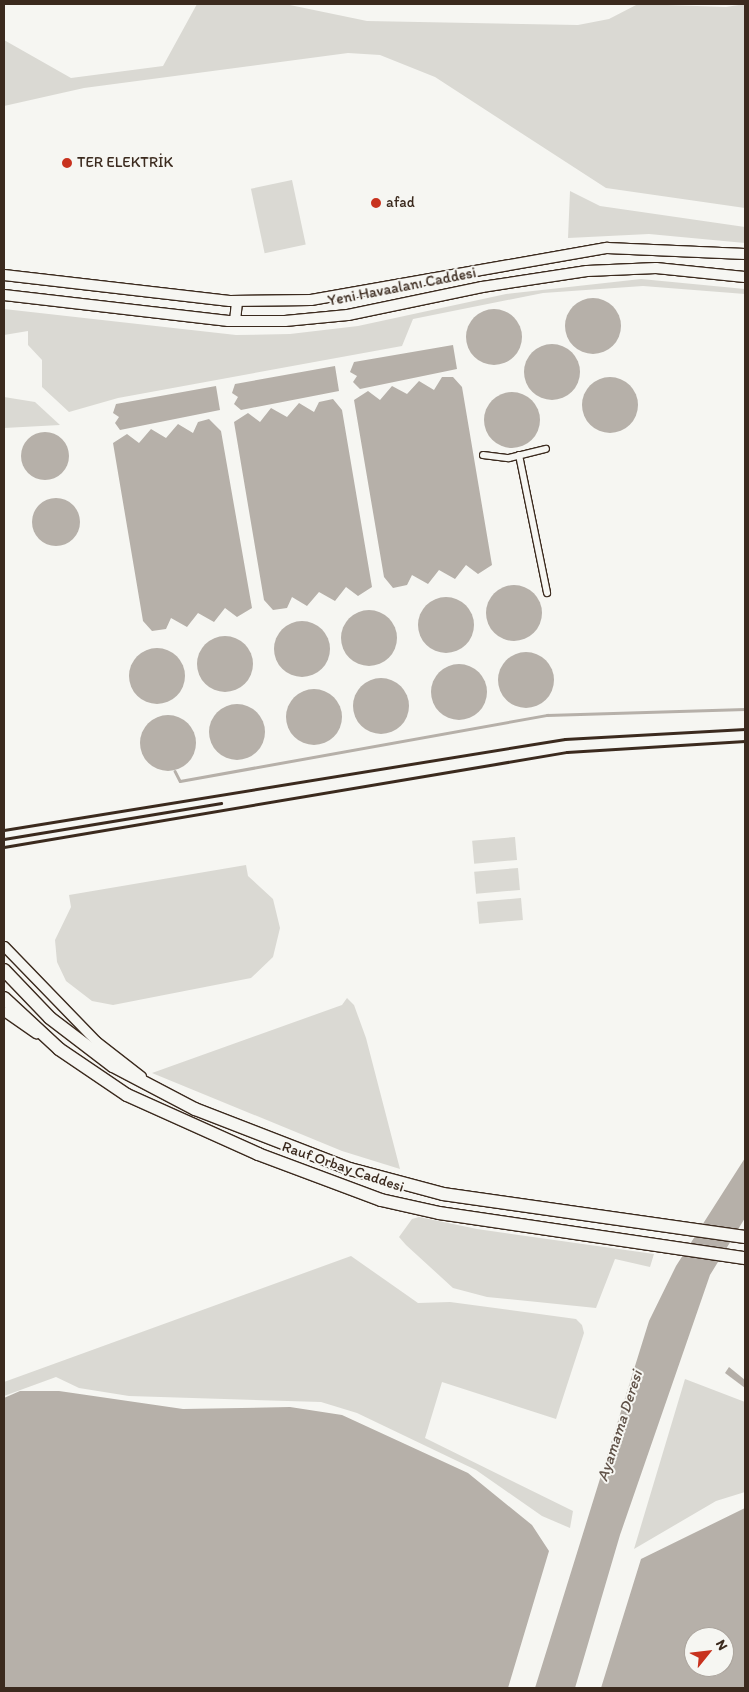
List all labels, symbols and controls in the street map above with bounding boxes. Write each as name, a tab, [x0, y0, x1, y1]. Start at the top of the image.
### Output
place label: TER ELEKTRİK	[77, 154, 172, 172]
marker: TER ELEKTRİK	[61, 157, 73, 169]
place label: afad	[386, 194, 415, 212]
marker: afad	[370, 197, 382, 209]
street label: Yeni Havaalanı Caddesi	[326, 264, 478, 310]
street label: Rauf Orbay Caddesi	[279, 1138, 407, 1196]
water label: Ayamama Deresi	[593, 1368, 647, 1484]
north arrow	[684, 1627, 734, 1677]
text: N	[712, 1637, 731, 1653]

